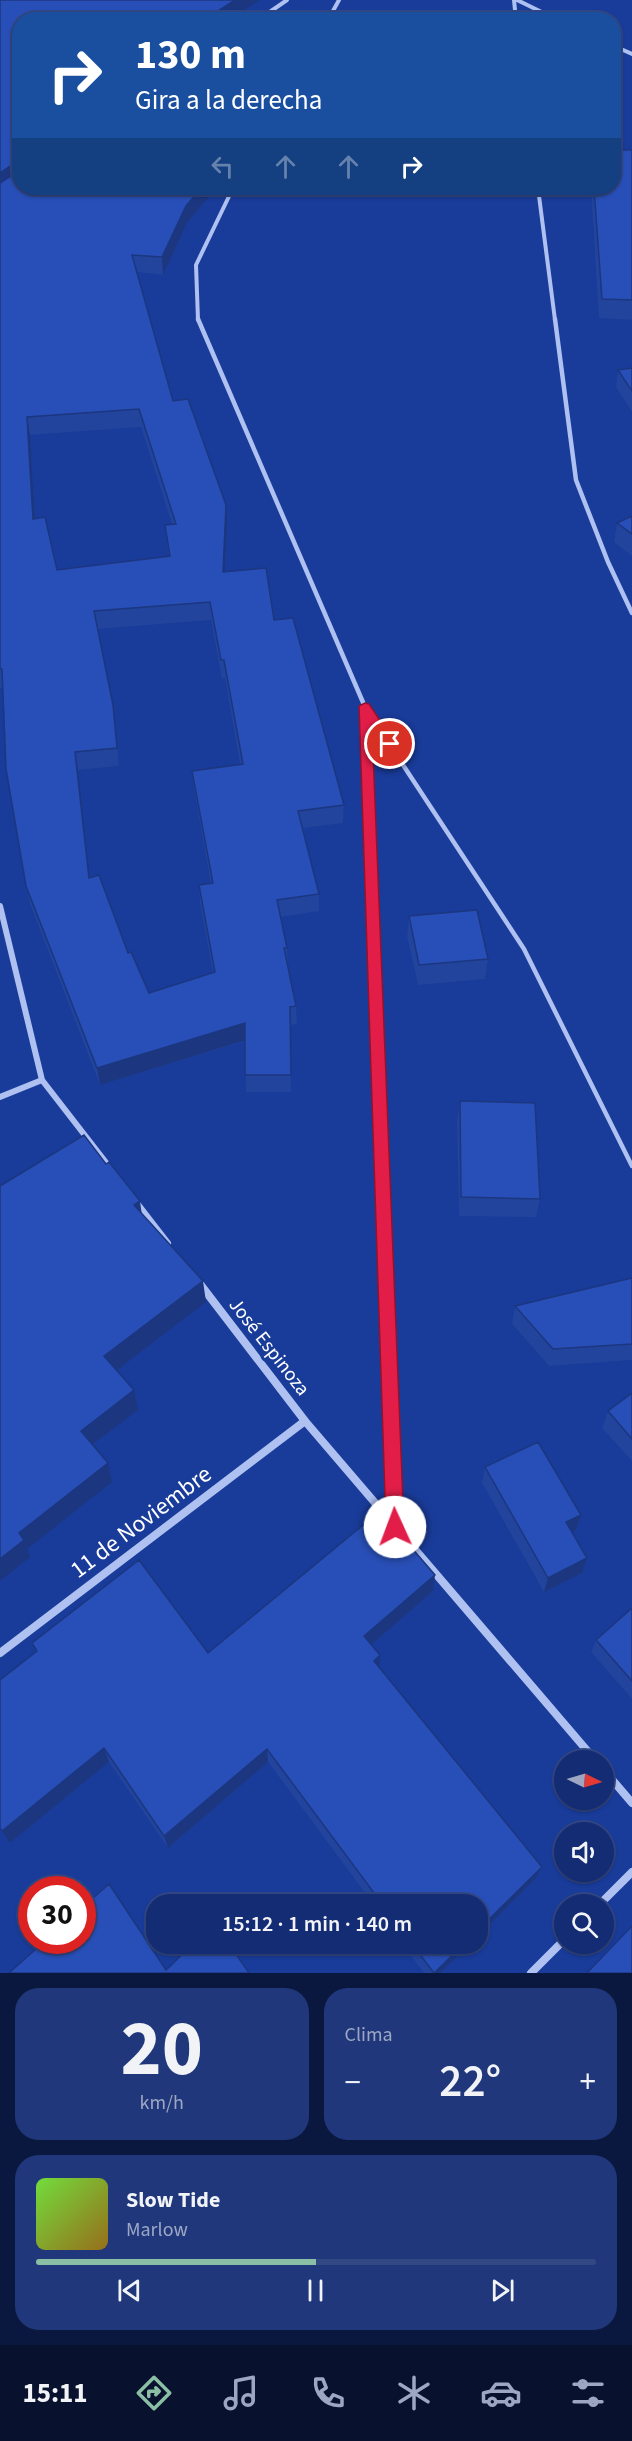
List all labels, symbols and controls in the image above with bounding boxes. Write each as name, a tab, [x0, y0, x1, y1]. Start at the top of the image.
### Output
text: 130 m	[135, 25, 246, 85]
icon: right	[36, 36, 114, 114]
text: Gira a la derecha	[135, 81, 322, 120]
icon: left	[206, 150, 239, 183]
icon: ahead	[269, 150, 302, 183]
icon: ahead	[332, 150, 365, 183]
icon: right	[395, 150, 428, 183]
pin	[364, 718, 415, 769]
icon: arrive	[373, 727, 406, 760]
street label: José Espinoza	[222, 1292, 316, 1402]
street label: 11 de Noviembre	[63, 1457, 219, 1587]
position arrow	[363, 1495, 427, 1559]
north arrow	[554, 1750, 614, 1810]
map controls	[554, 1750, 614, 1954]
button: sound	[554, 1822, 614, 1882]
speed limit sign: 30	[18, 1876, 96, 1954]
button: search	[554, 1894, 614, 1954]
text: 15:12 · 1 min · 140 m	[222, 1908, 412, 1940]
text: 20	[121, 1994, 203, 2105]
text: Clima	[345, 2021, 393, 2049]
text: 22°	[439, 2050, 501, 2114]
text: −	[345, 2059, 361, 2106]
text: +	[580, 2059, 596, 2106]
text: km/h	[140, 2089, 184, 2117]
text: Slow Tide	[126, 2184, 220, 2216]
text: Marlow	[126, 2216, 188, 2244]
icon: previous	[113, 2274, 146, 2307]
icon: pause	[299, 2274, 332, 2307]
icon: next	[486, 2274, 519, 2307]
icon: directions	[133, 2372, 175, 2414]
icon: music	[220, 2372, 262, 2414]
icon: phone	[307, 2372, 349, 2414]
icon: climate	[393, 2372, 435, 2414]
icon: car	[480, 2372, 522, 2414]
icon: filters	[567, 2372, 609, 2414]
text: 15:11	[22, 2374, 88, 2413]

